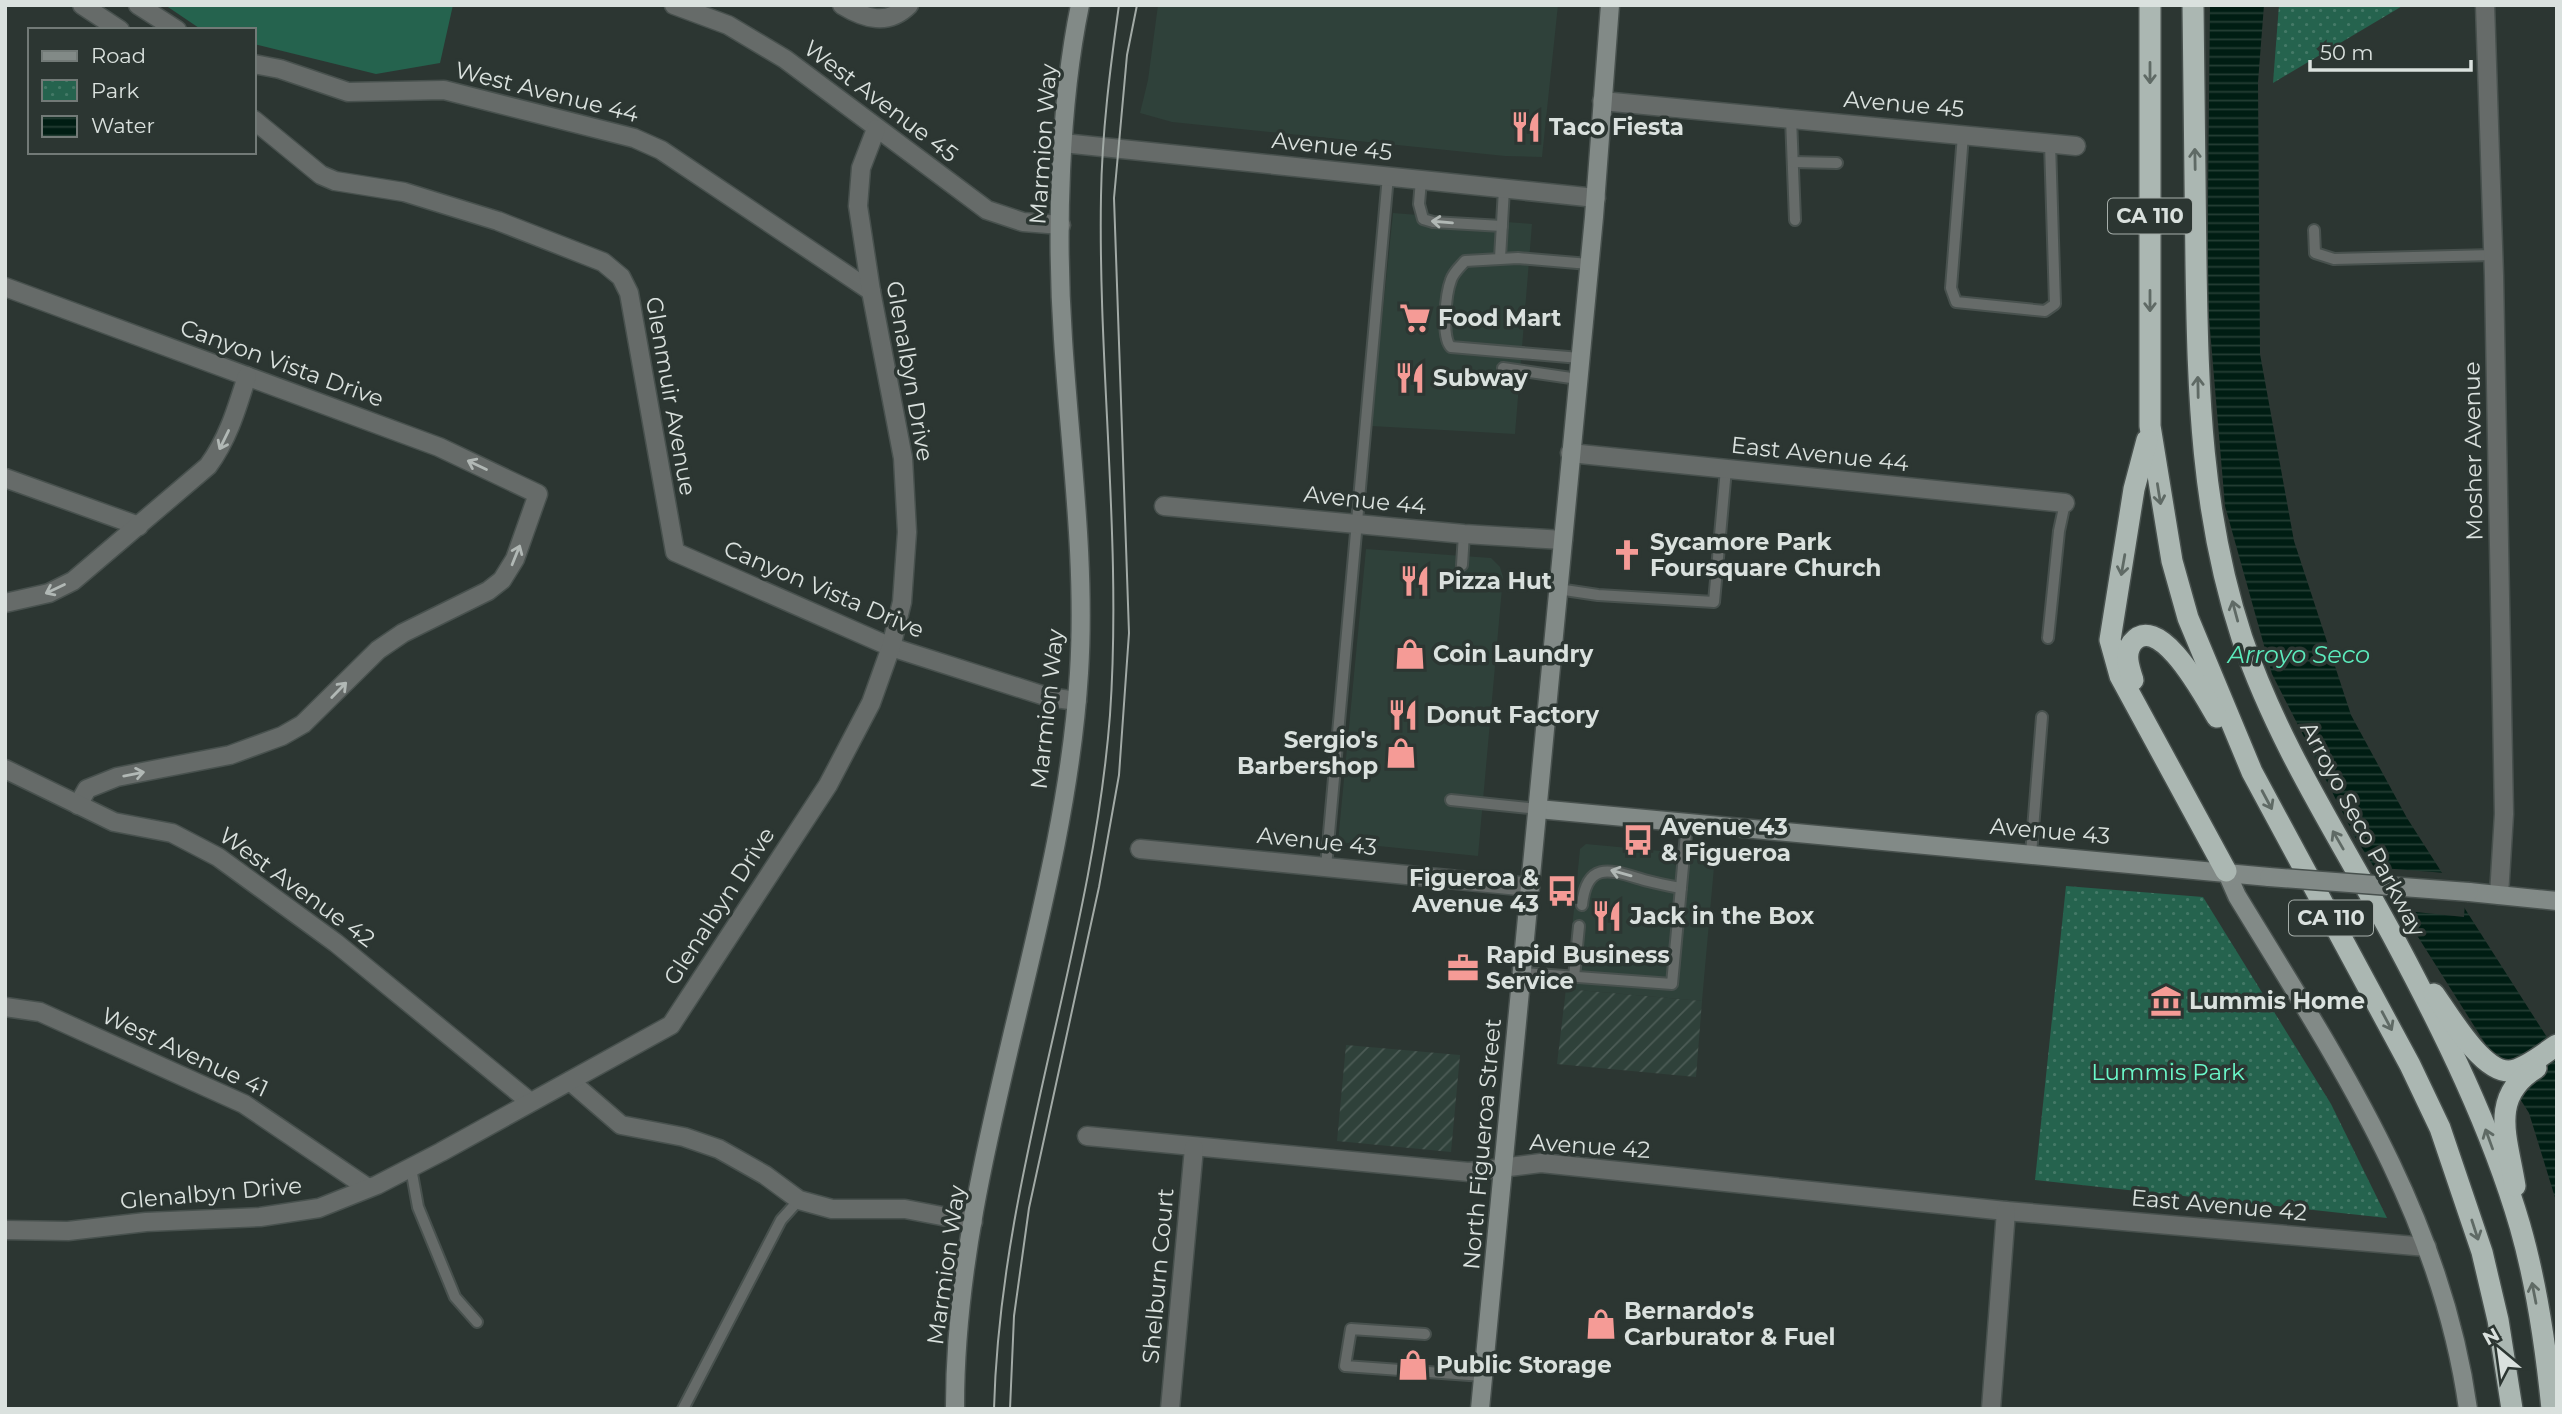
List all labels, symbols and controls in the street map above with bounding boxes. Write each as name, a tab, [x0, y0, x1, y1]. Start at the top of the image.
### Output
legend	[28, 28, 256, 154]
scale bar	[2310, 28, 2471, 72]
street label: West Avenue 45	[798, 34, 964, 168]
text: 50 m	[2320, 40, 2374, 65]
text: Road	[91, 43, 146, 68]
street label: West Avenue 44	[452, 56, 642, 128]
street label: Marmion Way	[1023, 62, 1063, 225]
one-way arrow	[2143, 62, 2157, 85]
text: Park	[91, 78, 139, 103]
street label: Avenue 45	[1843, 85, 1965, 123]
restaurant icon: Taco Fiesta	[1509, 110, 1543, 144]
text: Water	[91, 113, 155, 138]
place label: Taco Fiesta	[1549, 113, 1684, 141]
street label: Avenue 45	[1270, 126, 1394, 166]
one-way arrow	[2188, 148, 2202, 171]
road number: CA 110	[2108, 198, 2192, 234]
one-way arrow	[1431, 215, 1454, 228]
street label: Glenalbyn Drive	[880, 279, 940, 463]
one-way arrow	[2143, 289, 2157, 312]
street label: Glenmuir Avenue	[640, 294, 702, 498]
supermarket icon: Food Mart	[1398, 301, 1432, 335]
place label: Food Mart	[1438, 304, 1561, 332]
street label: Canyon Vista Drive	[176, 313, 388, 413]
restaurant icon: Subway	[1393, 361, 1427, 395]
street label: Mosher Avenue	[2457, 361, 2489, 541]
place label: Subway	[1433, 364, 1528, 392]
one-way arrow	[2191, 376, 2205, 399]
one-way arrow	[217, 429, 231, 450]
street label: East Avenue 44	[1730, 431, 1910, 477]
one-way arrow	[467, 457, 488, 471]
street label: Avenue 44	[1302, 480, 1428, 520]
one-way arrow	[2153, 482, 2166, 505]
place label: Sycamore Park Foursquare Church	[1650, 528, 1881, 582]
street label: Canyon Vista Drive	[720, 534, 928, 644]
church icon: Sycamore Park Foursquare Church	[1610, 538, 1644, 572]
one-way arrow	[511, 545, 524, 566]
one-way arrow	[2116, 553, 2129, 576]
restaurant icon: Pizza Hut	[1398, 564, 1432, 598]
place label: Pizza Hut	[1438, 567, 1552, 595]
one-way arrow	[45, 583, 66, 596]
one-way arrow	[2228, 600, 2241, 623]
street label: Marmion Way	[1025, 627, 1069, 791]
shop icon: Coin Laundry	[1393, 637, 1427, 671]
place label: Coin Laundry	[1433, 640, 1593, 668]
water label: Arroyo Seco	[2226, 640, 2370, 669]
one-way arrow	[331, 681, 348, 698]
restaurant icon: Donut Factory	[1386, 698, 1420, 732]
place label: Donut Factory	[1426, 701, 1599, 729]
street label: Arroyo Seco Parkway	[2294, 717, 2432, 942]
place label: Sergio's Barbershop	[1237, 726, 1378, 780]
shop icon: Sergio's Barbershop	[1384, 736, 1418, 770]
one-way arrow	[122, 766, 145, 780]
one-way arrow	[2261, 789, 2274, 810]
street label: Avenue 43	[1989, 812, 2111, 850]
place label: Avenue 43 & Figueroa	[1660, 813, 1791, 867]
street label: West Avenue 42	[214, 821, 380, 953]
street label: Avenue 43	[1256, 821, 1378, 861]
street label: Glenalbyn Drive	[658, 822, 780, 990]
bus stop icon: Avenue 43 & Figueroa	[1621, 823, 1655, 857]
one-way arrow	[2331, 830, 2344, 851]
place label: Figueroa & Avenue 43	[1409, 864, 1539, 918]
one-way arrow	[1610, 866, 1632, 879]
bus stop icon: Figueroa & Avenue 43	[1545, 874, 1579, 908]
restaurant icon: Jack in the Box	[1590, 899, 1624, 933]
road number: CA 110	[2289, 900, 2373, 936]
place label: Jack in the Box	[1629, 902, 1814, 930]
place label: Rapid Business Service	[1486, 941, 1670, 995]
office icon: Rapid Business Service	[1446, 951, 1480, 985]
museum icon: Lummis Home	[2149, 984, 2183, 1018]
place label: Lummis Home	[2189, 987, 2365, 1015]
street label: West Avenue 41	[97, 1001, 273, 1103]
one-way arrow	[2381, 1010, 2394, 1031]
street label: North Figueroa Street	[1457, 1017, 1507, 1271]
park label: Lummis Park	[2091, 1058, 2245, 1086]
street label: Avenue 42	[1529, 1128, 1651, 1164]
one-way arrow	[2481, 1129, 2494, 1151]
street label: Glenalbyn Drive	[119, 1171, 303, 1215]
street label: Marmion Way	[921, 1183, 971, 1347]
street label: East Avenue 42	[2130, 1183, 2308, 1227]
street label: Shelburn Court	[1136, 1187, 1180, 1365]
one-way arrow	[2470, 1219, 2482, 1241]
one-way arrow	[2526, 1282, 2540, 1305]
place label: Bernardo's Carburator & Fuel	[1624, 1297, 1835, 1351]
shop icon: Bernardo's Carburator & Fuel	[1584, 1307, 1618, 1341]
north arrow	[2464, 1316, 2534, 1386]
text: N	[2479, 1323, 2503, 1350]
shop icon: Public Storage	[1396, 1348, 1430, 1382]
place label: Public Storage	[1436, 1351, 1612, 1379]

